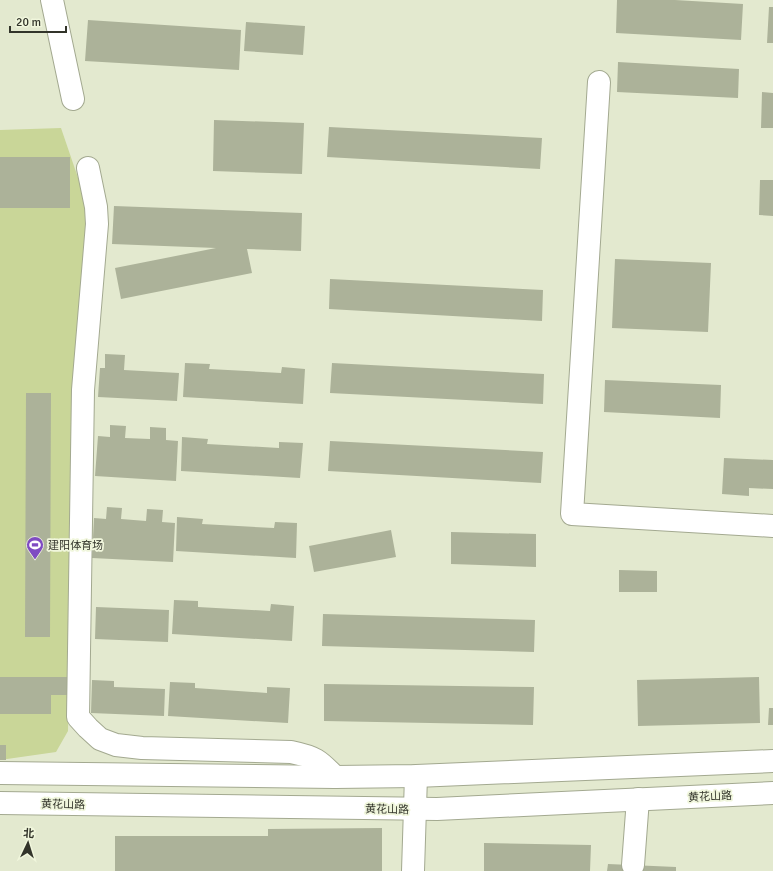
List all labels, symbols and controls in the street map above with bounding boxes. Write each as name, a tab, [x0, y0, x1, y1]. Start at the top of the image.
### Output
scale bar	[10, 8, 66, 34]
text: 20 m	[16, 15, 41, 30]
sports icon: 建阳体育场	[25, 535, 45, 560]
place label: 建阳体育场	[48, 539, 103, 552]
street label: 黄花山路	[688, 789, 732, 804]
street label: 黄花山路	[41, 798, 85, 811]
street label: 黄花山路	[365, 803, 409, 816]
north arrow	[8, 823, 48, 863]
text: 北	[23, 827, 35, 840]

